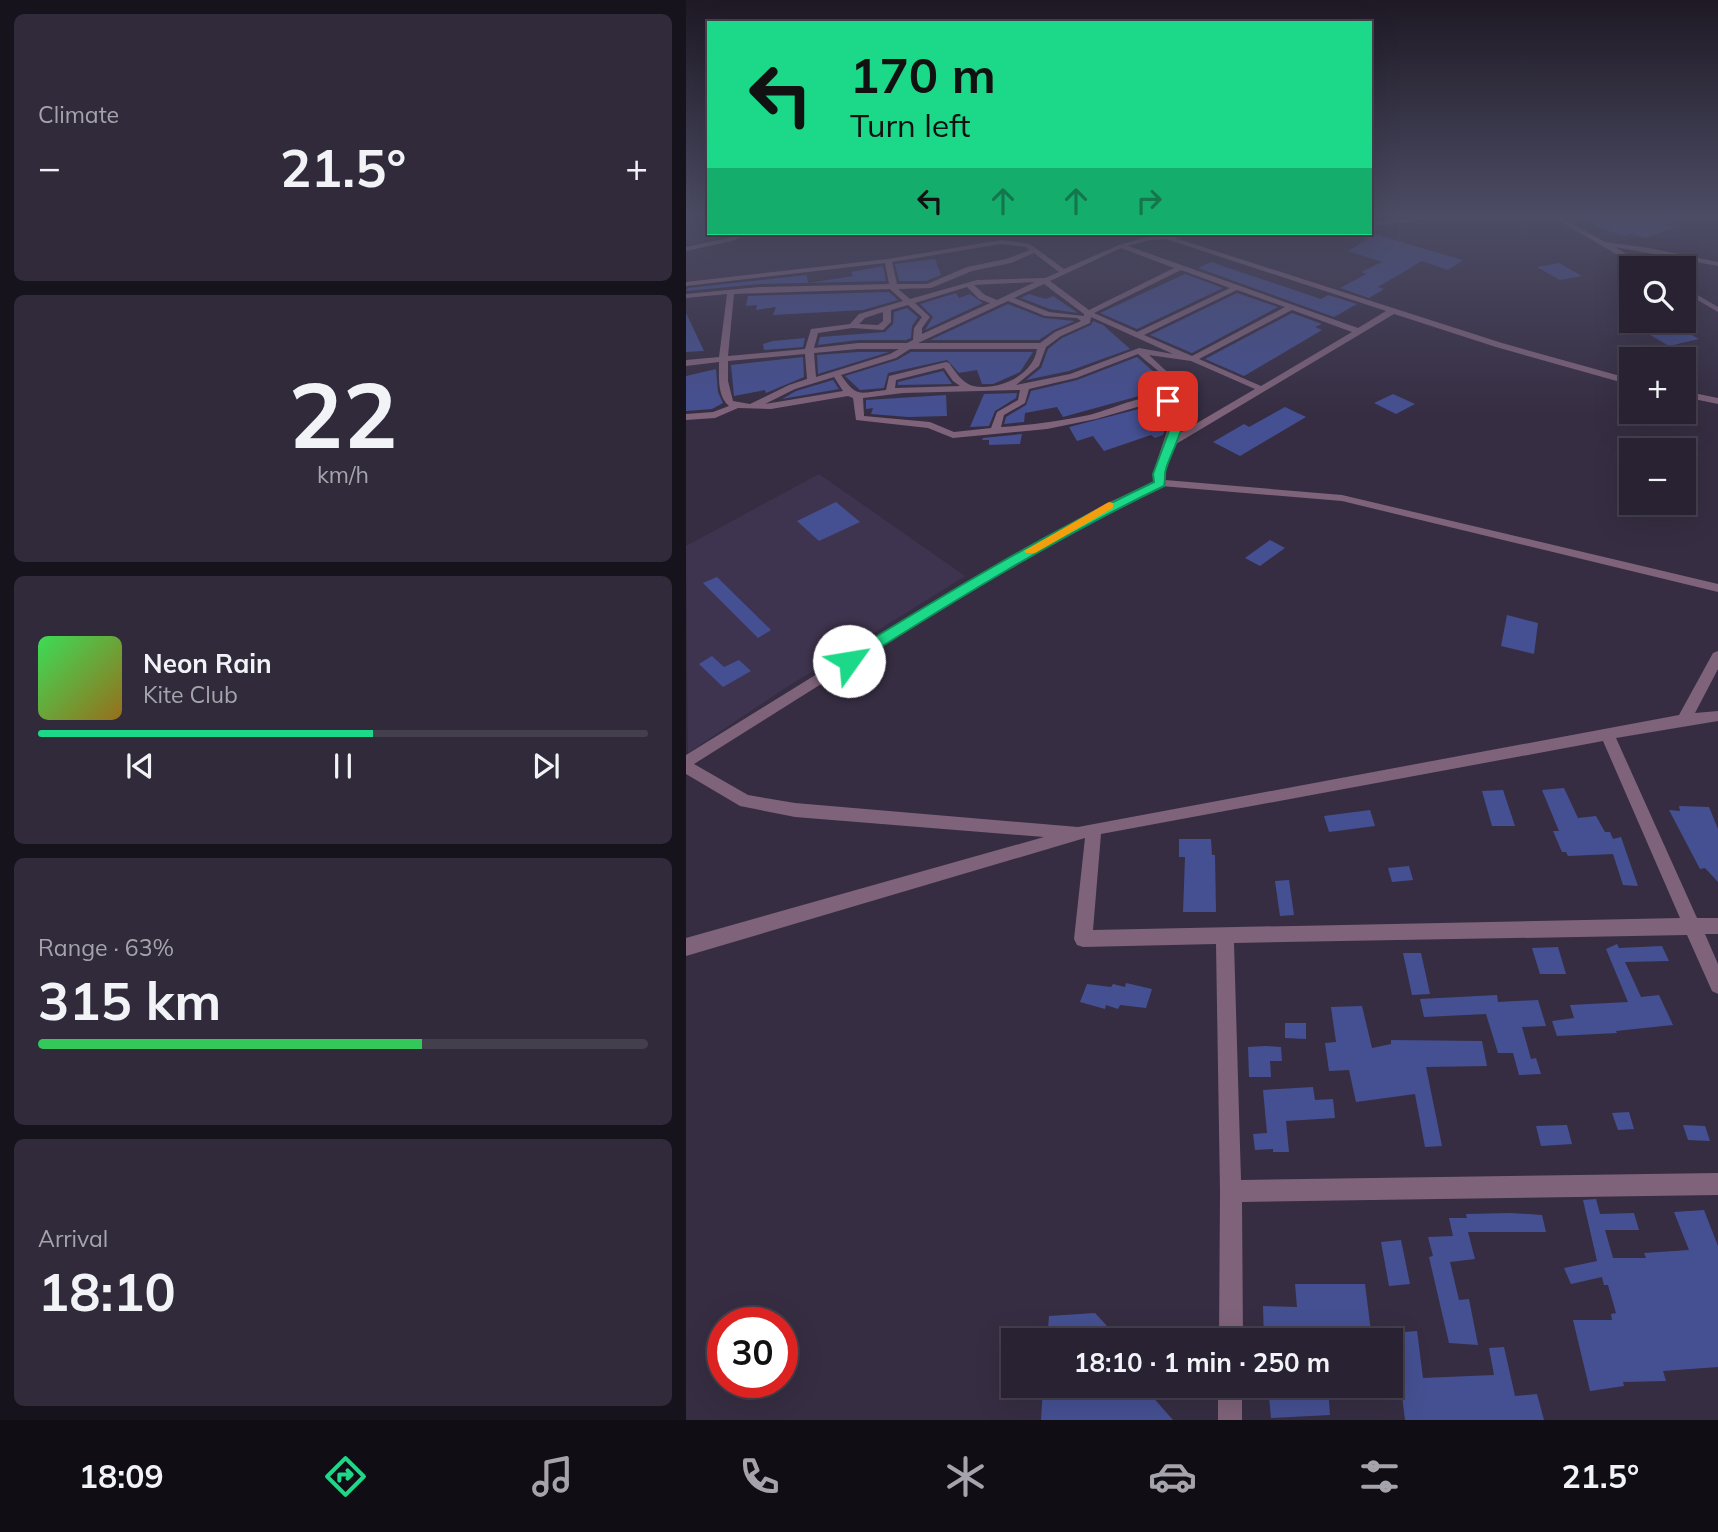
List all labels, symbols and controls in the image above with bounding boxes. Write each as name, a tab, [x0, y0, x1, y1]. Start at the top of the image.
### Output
text: 170 m	[850, 44, 996, 105]
icon: left	[735, 49, 826, 140]
text: Climate	[38, 100, 119, 129]
text: Turn left	[850, 105, 970, 145]
text: 21.5°	[280, 135, 406, 200]
text: −	[38, 143, 61, 191]
text: +	[625, 143, 648, 191]
icon: left	[911, 182, 949, 220]
icon: ahead	[984, 182, 1022, 220]
icon: ahead	[1057, 182, 1095, 220]
icon: right	[1130, 182, 1168, 220]
map controls	[1619, 256, 1696, 515]
button: search	[1619, 256, 1696, 333]
button: +	[1619, 347, 1696, 424]
text: 22	[288, 357, 398, 471]
pin	[1138, 371, 1198, 431]
icon: arrive	[1149, 382, 1187, 420]
button: −	[1619, 438, 1696, 515]
text: km/h	[317, 460, 369, 489]
position arrow	[812, 624, 886, 698]
text: Neon Rain	[143, 647, 272, 680]
text: Kite Club	[143, 680, 238, 709]
icon: previous	[121, 747, 159, 785]
icon: pause	[324, 747, 362, 785]
icon: next	[527, 747, 565, 785]
text: Range · 63%	[38, 933, 174, 962]
text: 315 km	[38, 968, 221, 1033]
text: Arrival	[38, 1224, 108, 1253]
text: 18:10	[38, 1259, 176, 1324]
speed limit sign: 30	[707, 1307, 798, 1398]
text: 18:10 · 1 min · 250 m	[1074, 1346, 1330, 1379]
icon: directions	[321, 1452, 370, 1501]
icon: music	[528, 1452, 577, 1501]
icon: phone	[735, 1452, 784, 1501]
icon: climate	[941, 1452, 990, 1501]
icon: car	[1148, 1452, 1197, 1501]
icon: filters	[1355, 1452, 1404, 1501]
text: 18:09	[79, 1456, 164, 1496]
text: 21.5°	[1561, 1456, 1639, 1496]

